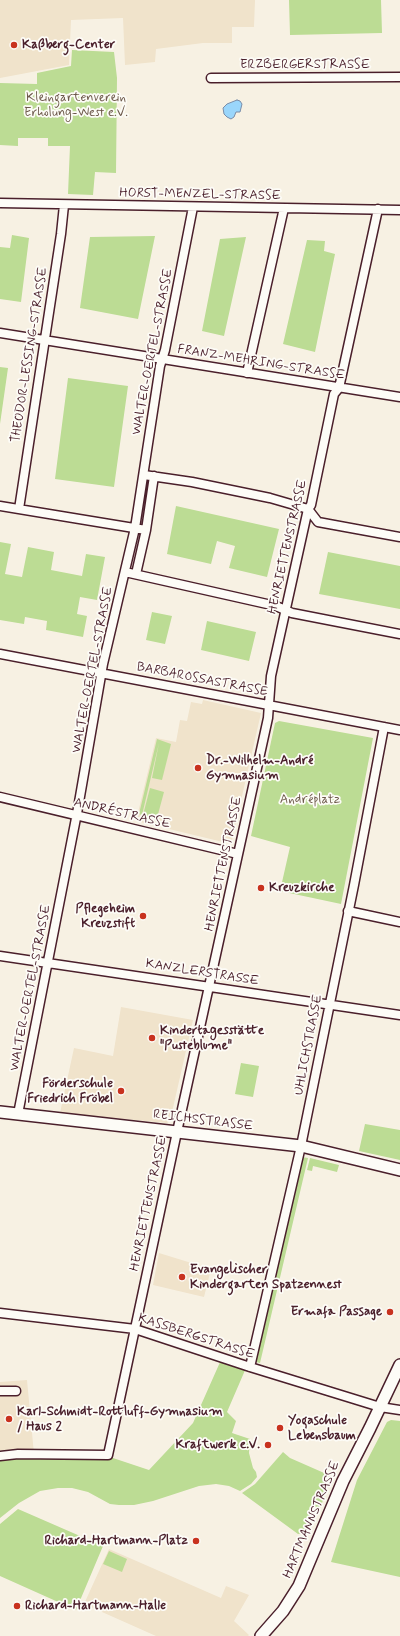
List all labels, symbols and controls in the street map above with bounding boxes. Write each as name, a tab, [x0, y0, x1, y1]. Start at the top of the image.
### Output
place label: Kaßberg-Center	[22, 37, 115, 53]
marker: Kaßberg-Center	[9, 40, 19, 50]
street label: ERZBERGERSTRASSE	[240, 57, 370, 73]
park label: Kleingartenverein Erholung-West e.V.	[24, 90, 128, 121]
street label: HORST-MENZEL-STRASSE	[119, 186, 281, 204]
street label: THEODOR-LESSING-STRASSE	[8, 266, 52, 444]
street label: WALTER-OERTEL-STRASSE	[129, 268, 177, 436]
street label: FRANZ-MEHRING-STRASSE	[176, 342, 346, 384]
street label: HENRIETTENSTRASSE	[265, 478, 311, 616]
street label: WALTER-OERTEL-STRASSE	[69, 586, 117, 754]
street label: BARBAROSSASTRASSE	[135, 660, 269, 700]
place label: Dr.-Wilhelm-André Gymnasium	[206, 753, 313, 784]
marker: Dr.-Wilhelm-André Gymnasium	[193, 763, 203, 773]
park label: Andréplatz	[280, 792, 340, 808]
street label: ANDRÉSTRASSE	[72, 795, 172, 833]
street label: HENRIETTENSTRASSE	[202, 795, 246, 933]
place label: Kreuzkirche	[269, 880, 335, 896]
marker: Kreuzkirche	[256, 883, 266, 893]
place label: Pflegeheim Kreuzstift	[75, 901, 135, 932]
street label: WALTER-OERTEL-STRASSE	[7, 904, 55, 1072]
marker: Pflegeheim Kreuzstift	[138, 911, 148, 921]
street label: KANZLERSTRASSE	[144, 956, 260, 990]
street label: UHLICHSTRASSE	[292, 993, 326, 1097]
place label: Kindertagesstätte "Pusteblume"	[160, 1023, 264, 1054]
marker: Kindertagesstätte "Pusteblume"	[147, 1033, 157, 1043]
place label: Förderschule Friedrich Fröbel	[27, 1076, 113, 1107]
marker: Förderschule Friedrich Fröbel	[116, 1086, 126, 1096]
street label: REICHSSTRASSE	[152, 1107, 254, 1135]
street label: HENRIETTENSTRASSE	[127, 1135, 171, 1273]
place label: Evangelischer Kindergarten Spatzennest	[190, 1262, 342, 1293]
marker: Evangelischer Kindergarten Spatzennest	[177, 1272, 187, 1282]
place label: Ermafa Passage	[291, 1304, 382, 1320]
marker: Ermafa Passage	[385, 1307, 395, 1317]
street label: KASSBERGSTRASSE	[136, 1311, 256, 1363]
place label: Karl-Schmidt-Rottluff-Gymnasium / Haus 2	[17, 1404, 222, 1435]
place label: Yogaschule Lebensbaum	[288, 1413, 356, 1444]
marker: Karl-Schmidt-Rottluff-Gymnasium / Haus 2	[4, 1414, 14, 1424]
marker: Yogaschule Lebensbaum	[275, 1423, 285, 1433]
place label: Kraftwerk e.V.	[175, 1437, 260, 1453]
marker: Kraftwerk e.V.	[263, 1440, 273, 1450]
street label: HARTMANNSTRASSE	[280, 1459, 344, 1581]
place label: Richard-Hartmann-Platz	[44, 1533, 188, 1549]
marker: Richard-Hartmann-Platz	[191, 1536, 201, 1546]
place label: Richard-Hartmann-Halle	[25, 1598, 166, 1614]
marker: Richard-Hartmann-Halle	[12, 1601, 22, 1611]

